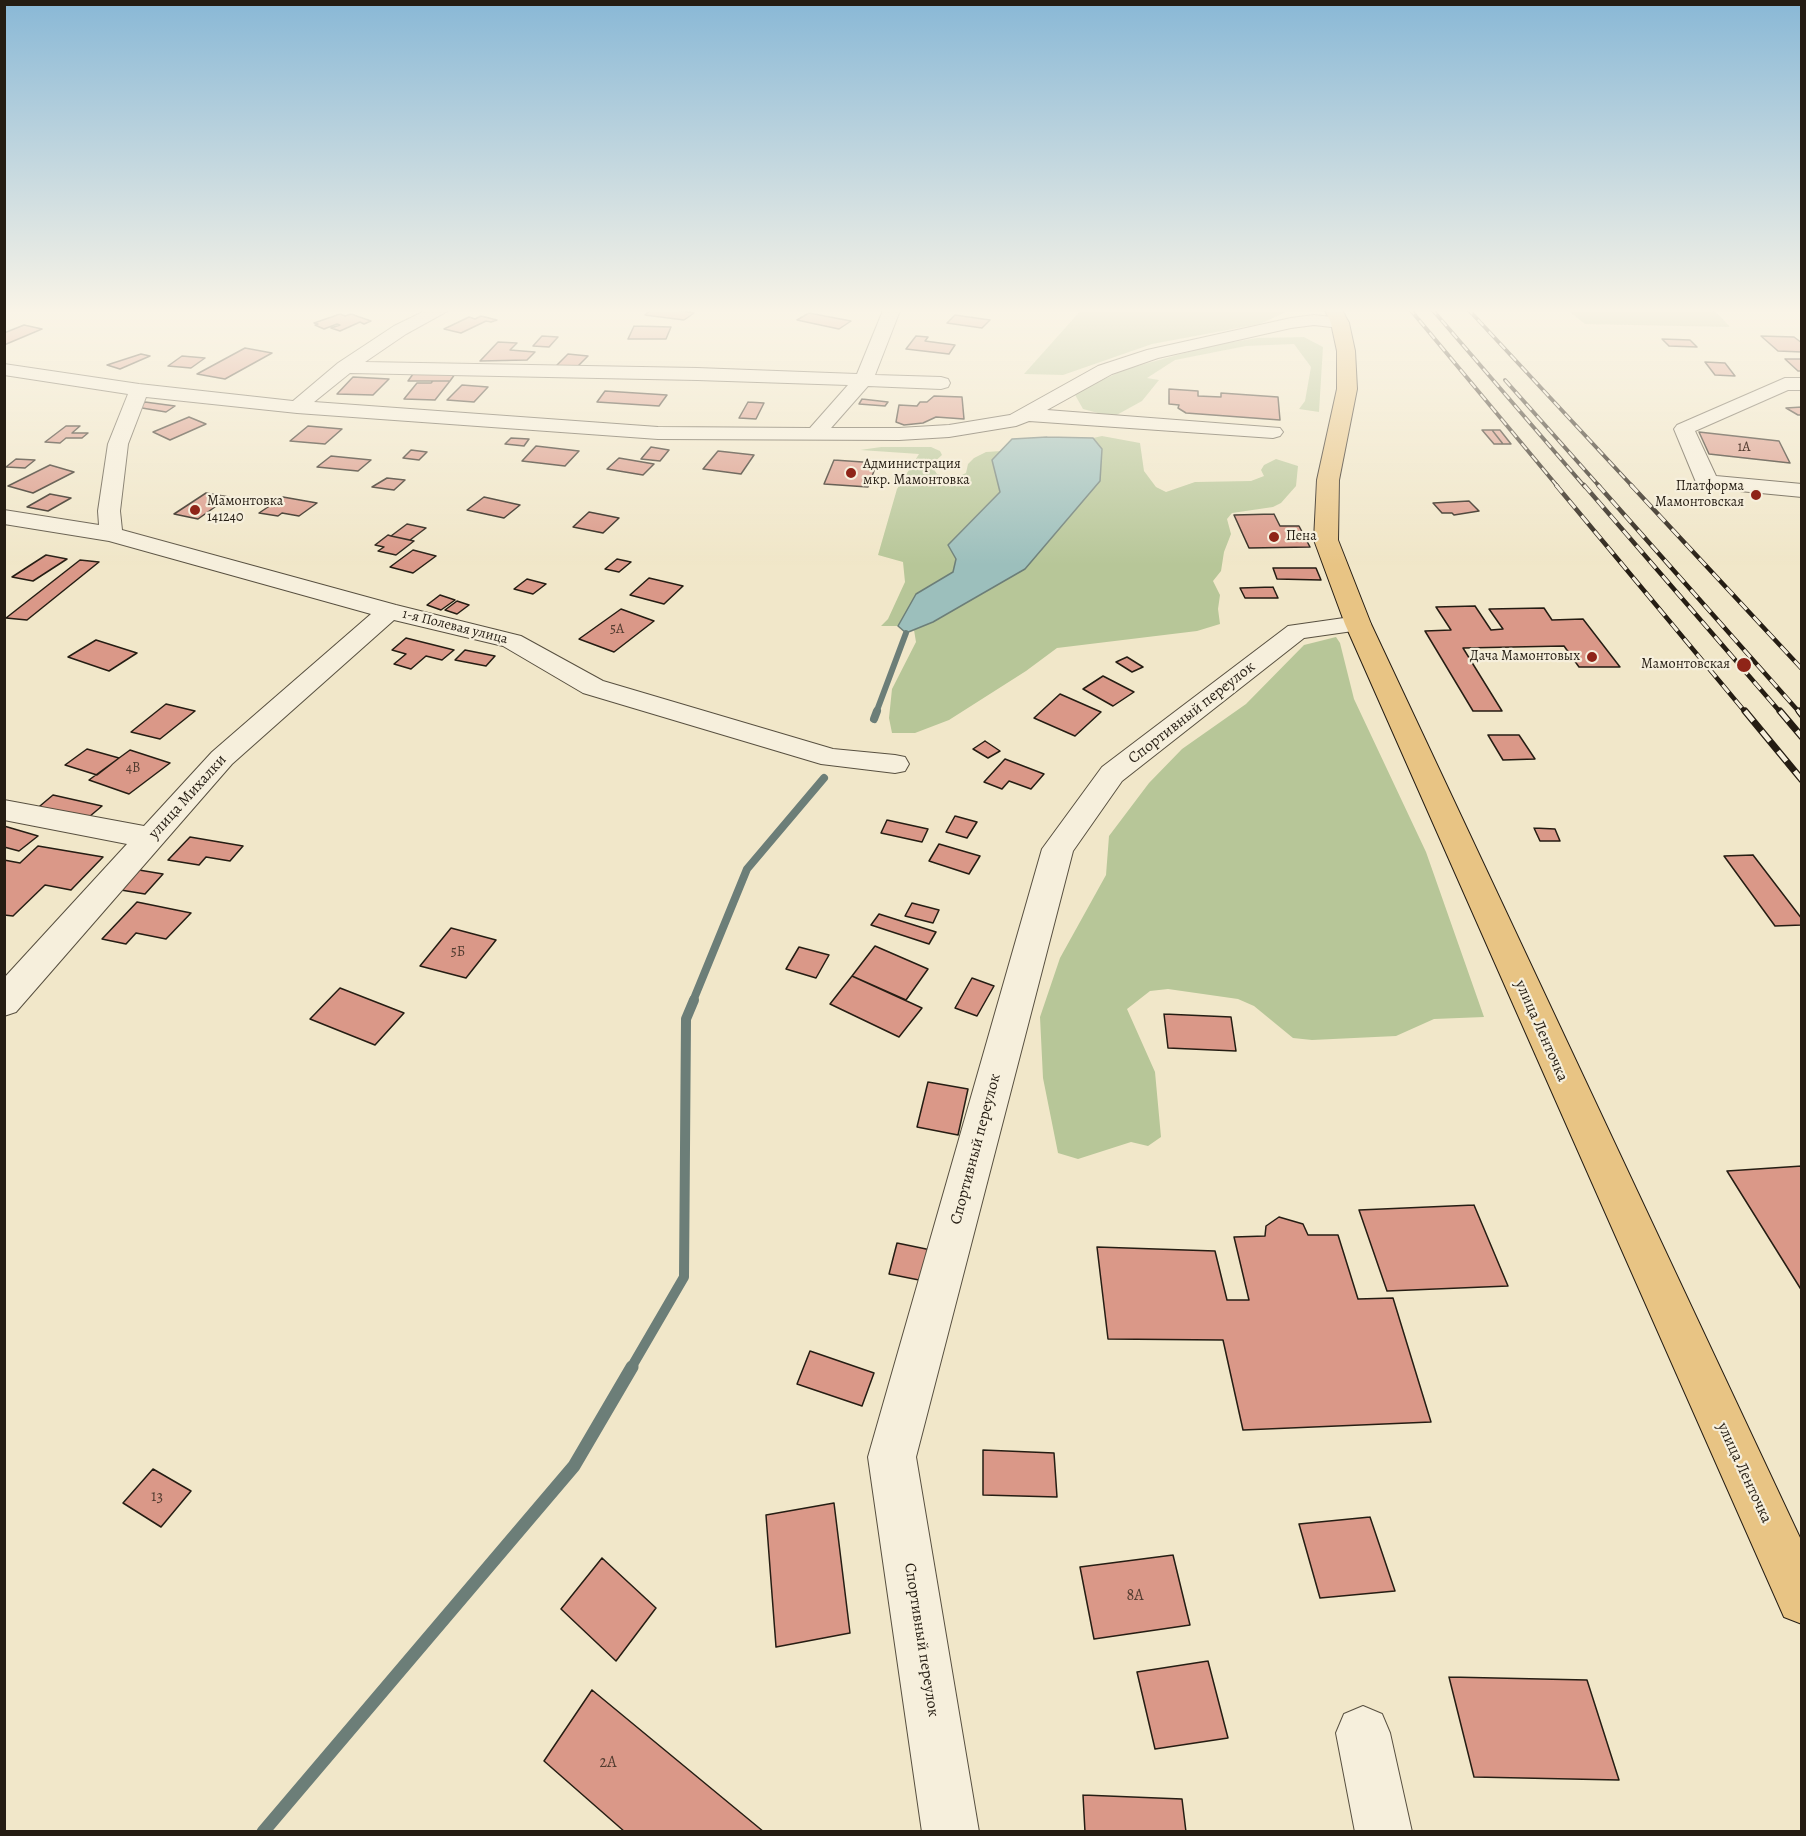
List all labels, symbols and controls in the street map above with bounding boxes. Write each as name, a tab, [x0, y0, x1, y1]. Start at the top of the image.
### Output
house number: 1А	[1738, 440, 1750, 456]
place label: Администрация мкр. Мамонтовка	[863, 457, 970, 490]
marker: Администрация мкр. Мамонтовка	[844, 466, 858, 480]
place label: Платформа Мамонтовская	[1655, 479, 1744, 512]
marker: Платформа Мамонтовская	[1749, 488, 1763, 502]
place label: Мамонтовка 141240	[207, 494, 283, 526]
marker: Мамонтовка 141240	[188, 503, 202, 517]
place label: Пена	[1286, 529, 1317, 545]
marker: Пена	[1267, 530, 1281, 544]
street label: 1-я Полевая улица	[401, 606, 509, 648]
house number: 5А	[610, 622, 624, 638]
place label: Дача Мамонтовых	[1470, 649, 1580, 665]
marker: Дача Мамонтовых	[1585, 650, 1599, 664]
marker: Мамонтовская	[1735, 656, 1753, 674]
place label: Мамонтовская	[1641, 657, 1730, 673]
street label: Спортивный переулок	[1125, 658, 1259, 768]
street label: улица Михалки	[145, 751, 231, 843]
house number: 4В	[126, 761, 140, 777]
house number: 5Б	[451, 945, 465, 961]
street label: улица Ленточка	[1510, 977, 1572, 1085]
street label: Спортивный переулок	[947, 1071, 1005, 1227]
street label: улица Ленточка	[1712, 1420, 1776, 1526]
house number: 13	[151, 1487, 163, 1507]
street label: Спортивный переулок	[899, 1562, 943, 1718]
house number: 8А	[1126, 1586, 1144, 1606]
house number: 2А	[600, 1753, 616, 1773]

